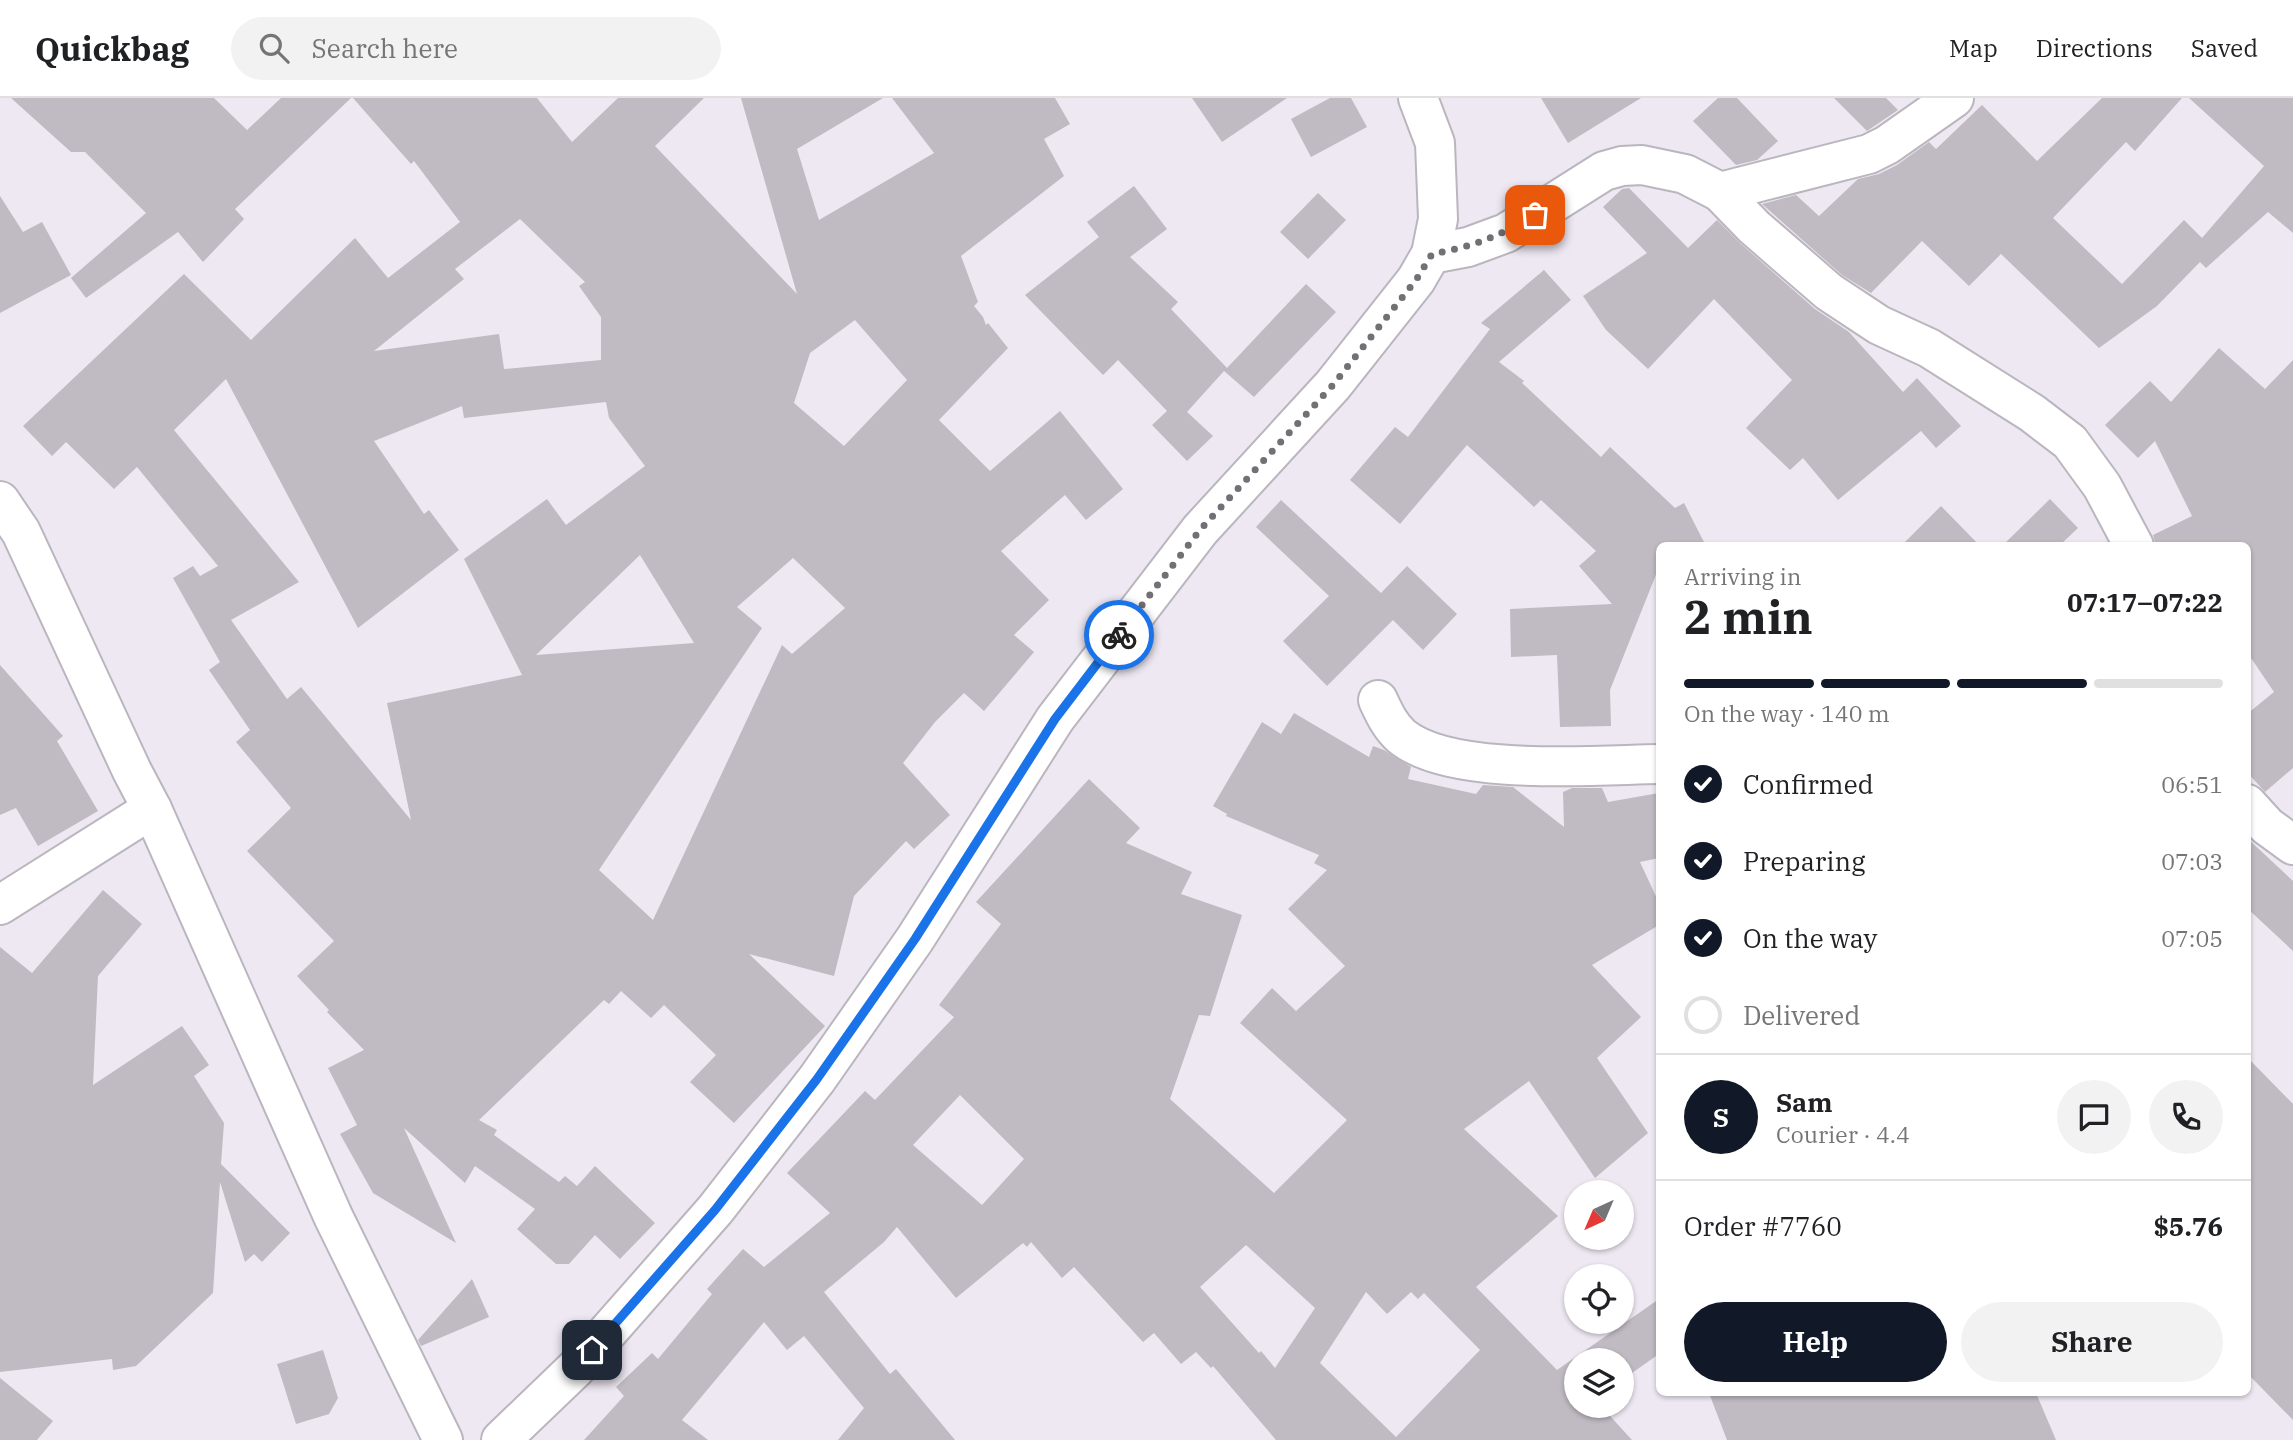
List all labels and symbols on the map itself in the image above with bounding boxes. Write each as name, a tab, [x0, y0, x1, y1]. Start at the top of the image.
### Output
pin	[1505, 185, 1565, 245]
courier	[1084, 600, 1154, 670]
north arrow	[1564, 1180, 1634, 1250]
pin	[562, 1320, 622, 1380]

